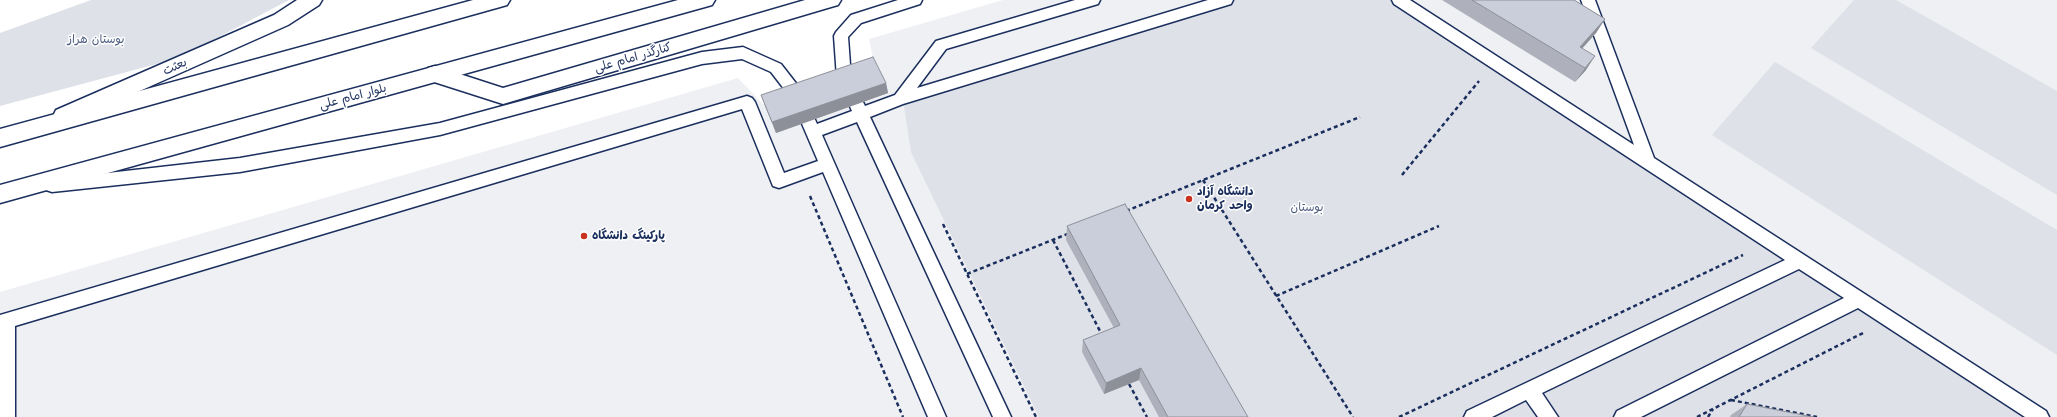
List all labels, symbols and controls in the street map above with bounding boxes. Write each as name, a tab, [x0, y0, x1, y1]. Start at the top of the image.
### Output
park label: بوستان هراز	[67, 33, 125, 47]
street label: کنارگذر امام علی	[593, 40, 673, 76]
street label: بعثت	[161, 55, 189, 79]
street label: بلوار امام علی	[318, 81, 388, 113]
place label: دانشگاه آزاد واحد کرمان	[1197, 185, 1254, 213]
marker: دانشگاه آزاد واحد کرمان	[1184, 194, 1194, 204]
park label: بوستان	[1291, 201, 1323, 215]
place label: پارکینگ دانشگاه	[592, 229, 665, 243]
marker: پارکینگ دانشگاه	[579, 231, 589, 241]

